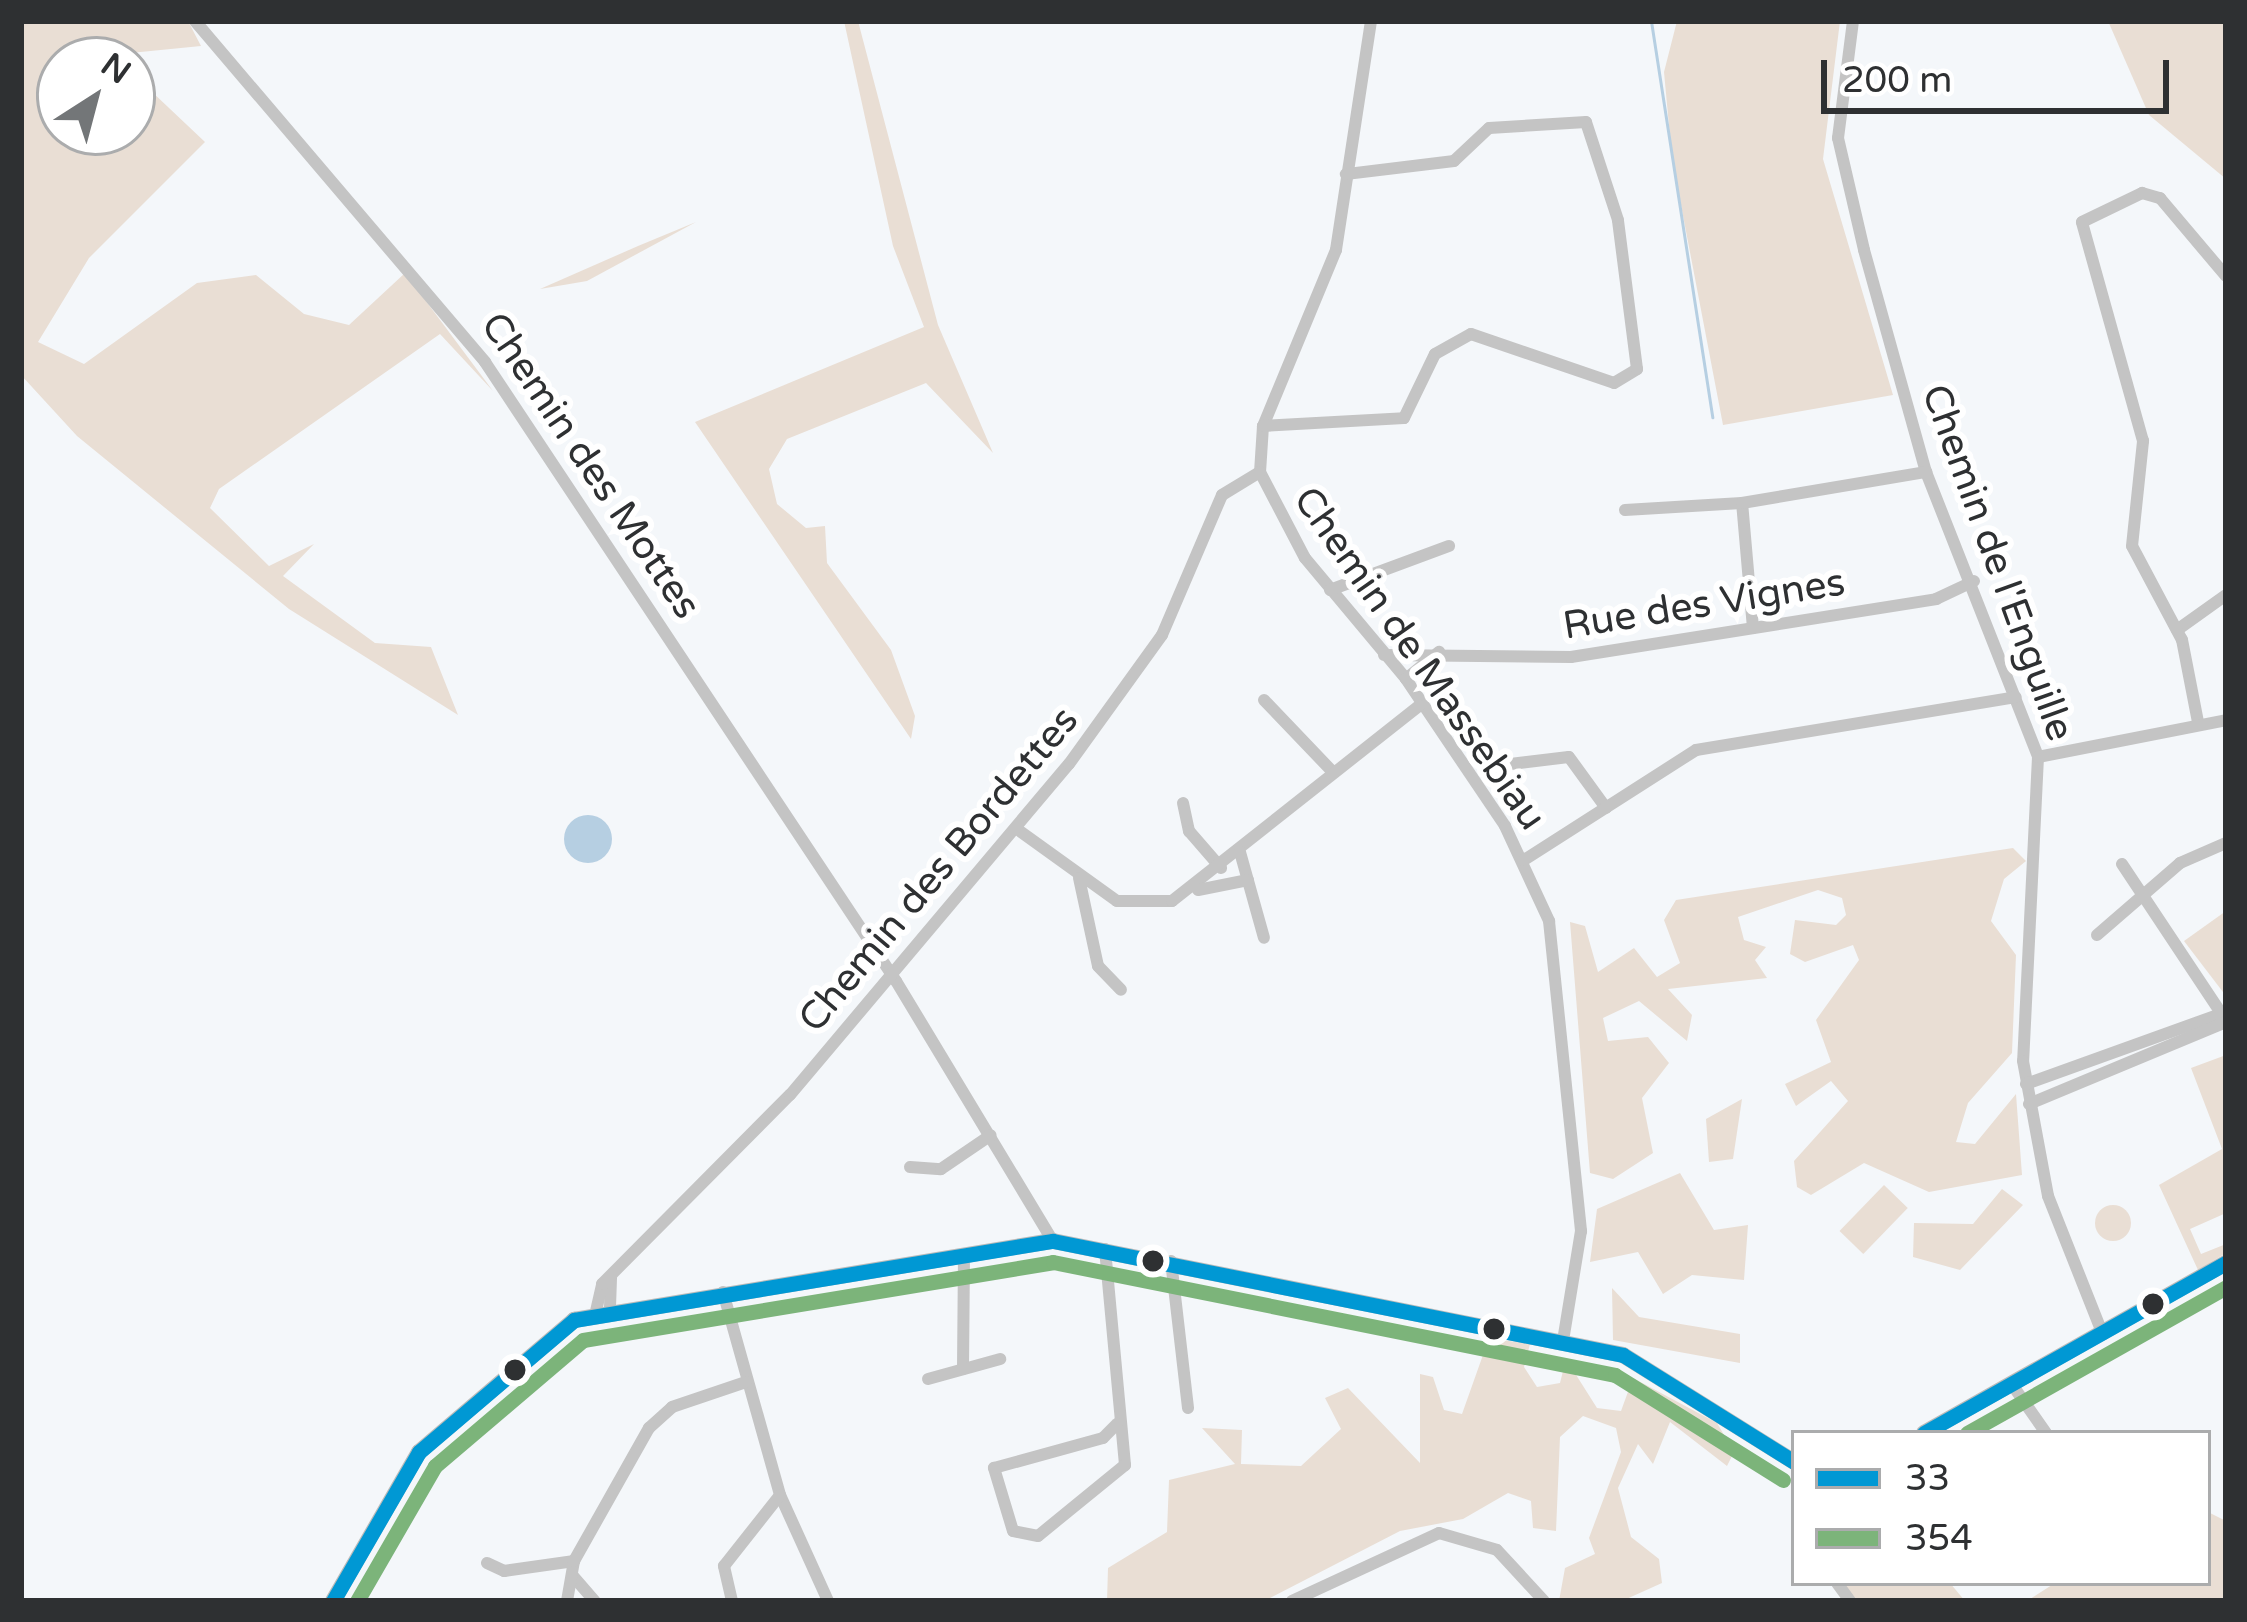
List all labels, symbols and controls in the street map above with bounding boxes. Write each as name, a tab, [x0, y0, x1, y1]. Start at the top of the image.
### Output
north arrow	[36, 36, 156, 156]
scale bar	[1827, 36, 2175, 110]
text: N	[94, 45, 138, 92]
text: 200 m	[1842, 59, 1952, 102]
street label: Chemin des Mottes	[470, 304, 710, 628]
street label: Chemin de l'Enguille	[1911, 379, 2083, 747]
street label: Chemin de Massebiau	[1283, 478, 1555, 840]
street label: Rue des Vignes	[1560, 560, 1848, 650]
street label: Chemin des Bordettes	[789, 698, 1089, 1042]
unlabelled marker	[1142, 1250, 1164, 1272]
unlabelled marker	[2142, 1293, 2164, 1315]
unlabelled marker	[1483, 1318, 1505, 1340]
unlabelled marker	[504, 1359, 526, 1381]
legend	[1791, 1430, 2211, 1586]
text: 33	[1905, 1457, 1950, 1500]
text: 354	[1905, 1517, 1973, 1560]

